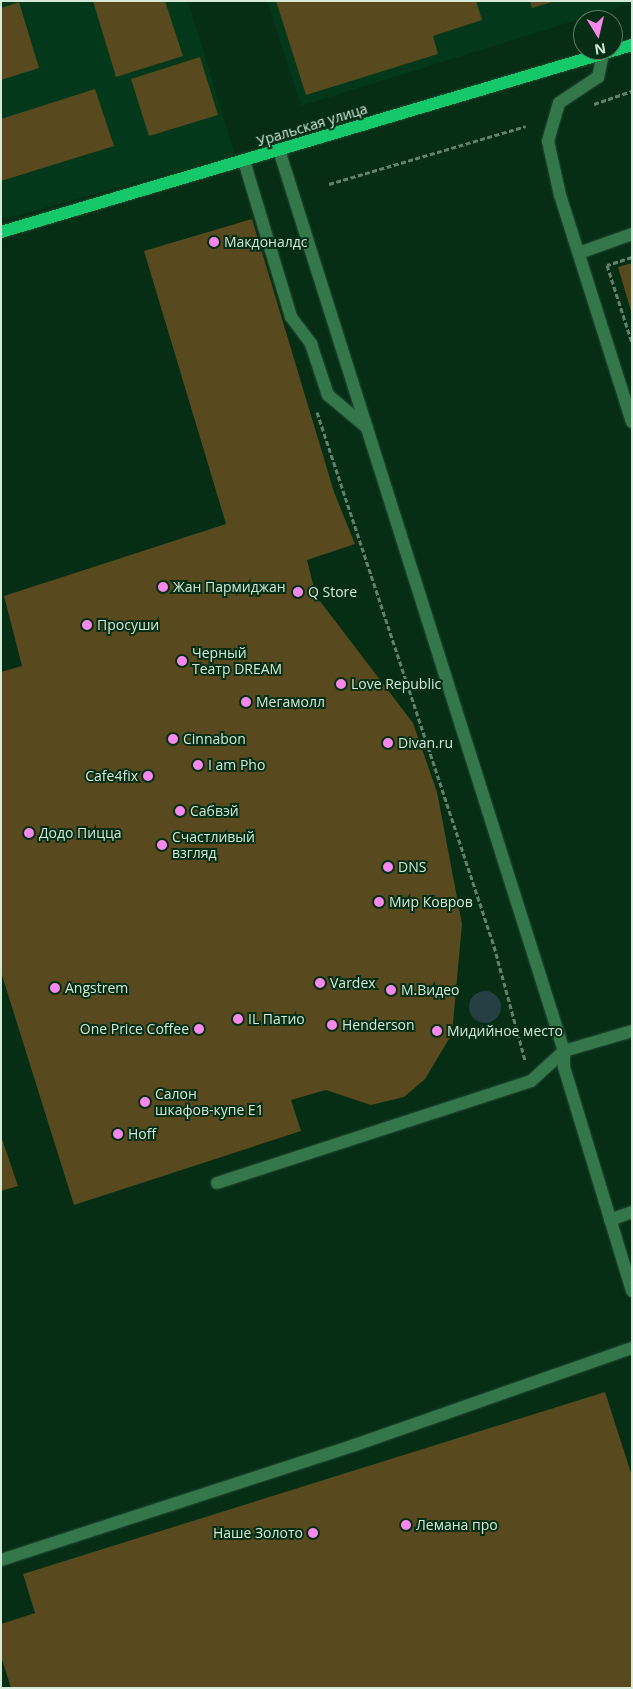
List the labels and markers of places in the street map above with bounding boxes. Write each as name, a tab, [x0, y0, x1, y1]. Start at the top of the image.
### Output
place label: Макдоналдс	[224, 234, 307, 250]
marker: Макдоналдс	[208, 236, 220, 248]
place label: Жан Пармиджан	[173, 579, 286, 595]
marker: Жан Пармиджан	[157, 581, 169, 593]
place label: Q Store	[308, 584, 357, 600]
marker: Q Store	[292, 586, 304, 598]
place label: Просуши	[97, 617, 159, 633]
marker: Просуши	[81, 619, 93, 631]
place label: Черный Театр DREAM	[192, 645, 282, 678]
marker: Черный Театр DREAM	[176, 655, 188, 667]
place label: Love Republic	[351, 676, 441, 692]
marker: Love Republic	[335, 678, 347, 690]
place label: Мегамолл	[256, 694, 325, 710]
marker: Мегамолл	[240, 696, 252, 708]
place label: Cinnabon	[183, 731, 246, 747]
marker: Cinnabon	[167, 733, 179, 745]
place label: Divan.ru	[398, 735, 453, 751]
marker: Divan.ru	[382, 737, 394, 749]
place label: I am Pho	[208, 757, 265, 773]
marker: I am Pho	[192, 759, 204, 771]
place label: Cafe4fix	[85, 768, 138, 784]
marker: Cafe4fix	[142, 770, 154, 782]
place label: Сабвэй	[190, 803, 239, 819]
marker: Сабвэй	[174, 805, 186, 817]
place label: Додо Пицца	[39, 825, 122, 841]
marker: Додо Пицца	[23, 827, 35, 839]
place label: Счастливый взгляд	[172, 829, 255, 862]
marker: Счастливый взгляд	[156, 839, 168, 851]
place label: DNS	[398, 859, 426, 875]
marker: DNS	[382, 861, 394, 873]
place label: Мир Ковров	[389, 894, 473, 910]
marker: Мир Ковров	[373, 896, 385, 908]
place label: Vardex	[330, 975, 376, 991]
marker: Vardex	[314, 977, 326, 989]
place label: Angstrem	[65, 980, 128, 996]
marker: Angstrem	[49, 982, 61, 994]
place label: М.Видео	[401, 982, 460, 998]
marker: М.Видео	[385, 984, 397, 996]
place label: IL Патио	[248, 1011, 305, 1027]
marker: IL Патио	[232, 1013, 244, 1025]
place label: Henderson	[342, 1017, 415, 1033]
marker: Henderson	[326, 1019, 338, 1031]
place label: One Price Coffee	[80, 1021, 189, 1037]
marker: One Price Coffee	[193, 1023, 205, 1035]
place label: Мидийное место	[447, 1023, 563, 1039]
marker: Мидийное место	[431, 1025, 443, 1037]
place label: Салон шкафов-купе Е1	[155, 1086, 264, 1118]
marker: Салон шкафов-купе Е1	[139, 1096, 151, 1108]
place label: Hoff	[128, 1126, 156, 1142]
marker: Hoff	[112, 1128, 124, 1140]
place label: Лемана про	[416, 1517, 498, 1533]
marker: Лемана про	[400, 1519, 412, 1531]
place label: Наше Золото	[213, 1525, 303, 1541]
marker: Наше Золото	[307, 1527, 319, 1539]

